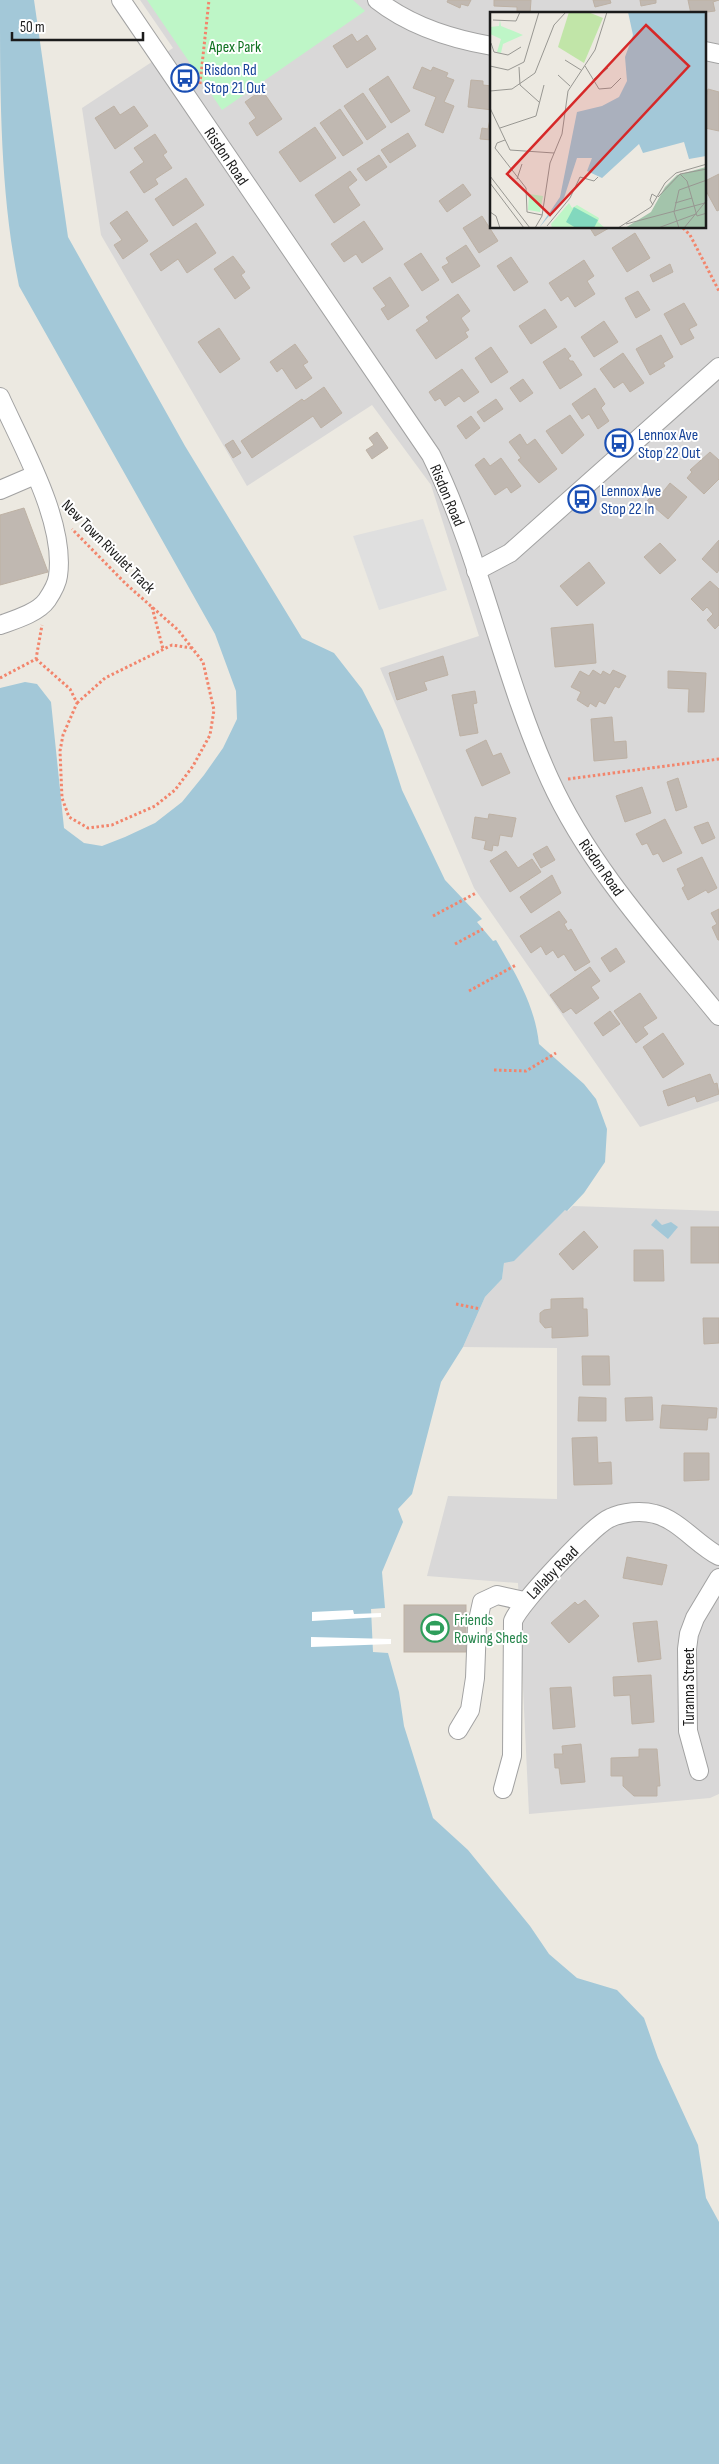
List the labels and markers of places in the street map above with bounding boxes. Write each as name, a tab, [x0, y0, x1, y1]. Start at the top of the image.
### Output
place label: Risdon Rd Stop 21 Out	[204, 61, 266, 98]
bus stop icon: Risdon Rd Stop 21 Out	[170, 63, 200, 93]
place label: Lennox Ave Stop 22 Out	[638, 426, 701, 463]
bus stop icon: Lennox Ave Stop 22 Out	[604, 428, 634, 458]
place label: Lennox Ave Stop 22 In	[601, 482, 661, 519]
bus stop icon: Lennox Ave Stop 22 In	[567, 484, 597, 514]
place label: Friends Rowing Sheds	[454, 1611, 528, 1648]
sports icon: Friends Rowing Sheds	[420, 1613, 450, 1643]

